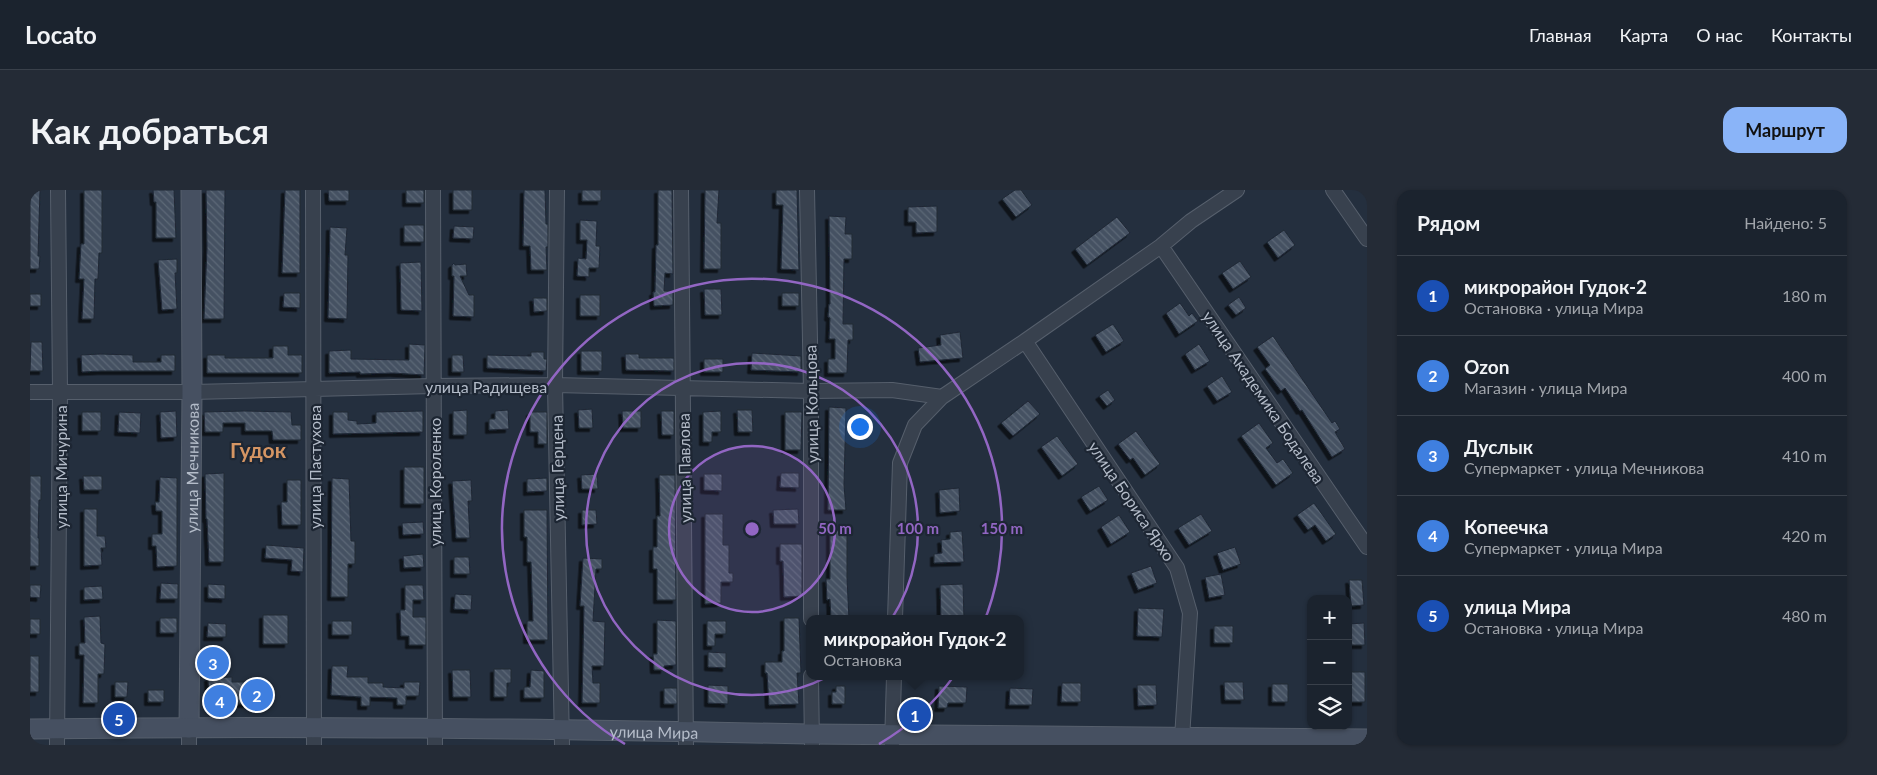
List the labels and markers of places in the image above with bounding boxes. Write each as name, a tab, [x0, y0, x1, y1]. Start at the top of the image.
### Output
centre of rings	[743, 520, 761, 538]
pin: 3	[197, 644, 229, 682]
pin: 2	[241, 676, 273, 714]
pin: 4	[204, 682, 236, 720]
pin: 1	[899, 696, 931, 734]
pin: 5	[103, 700, 135, 738]

